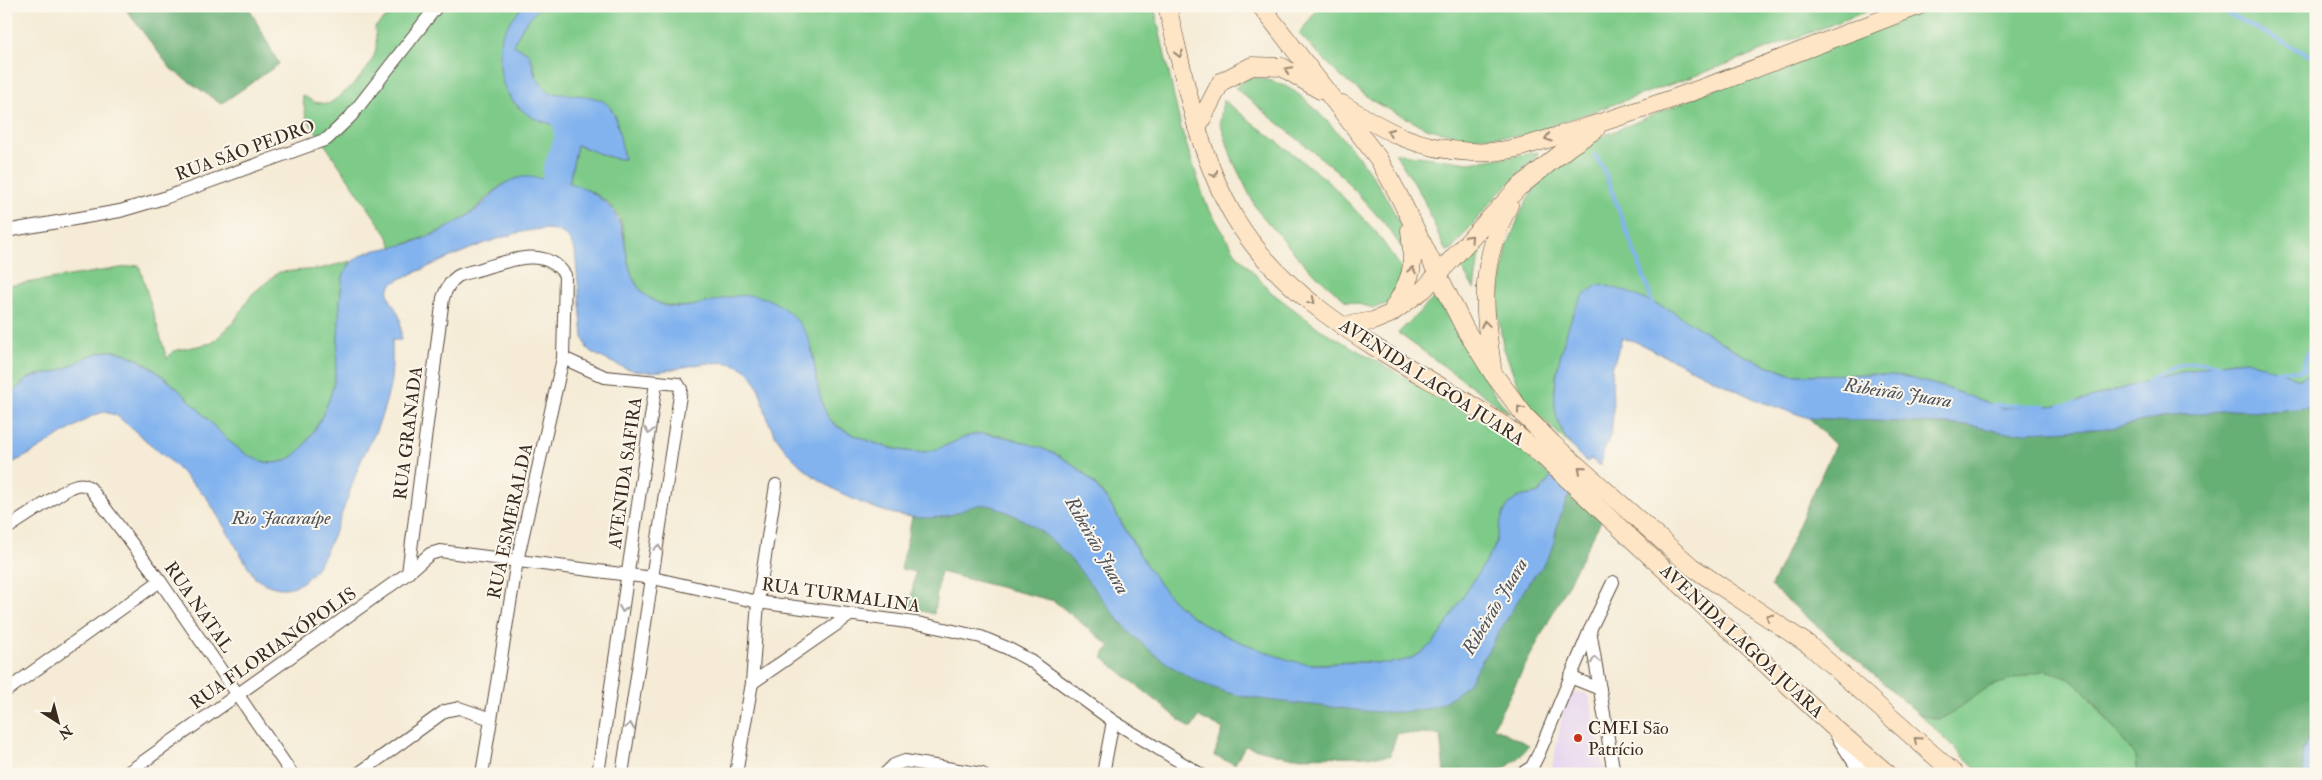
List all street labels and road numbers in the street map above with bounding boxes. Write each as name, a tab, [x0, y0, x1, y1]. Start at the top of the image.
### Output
street label: RUA SÃO PEDRO	[172, 115, 318, 186]
street label: AVENIDA LAGOA JUARA	[1334, 313, 1529, 451]
street label: RUA GRANADA	[389, 364, 428, 501]
street label: AVENIDA SAFIRA	[603, 395, 648, 552]
street label: RUA ESMERALDA	[483, 441, 538, 601]
street label: RUA NATAL	[159, 557, 238, 657]
street label: AVENIDA LAGOA JUARA	[1654, 559, 1829, 724]
street label: RUA TURMALINA	[760, 573, 922, 618]
street label: RUA FLORIANÓPOLIS	[185, 582, 361, 715]

